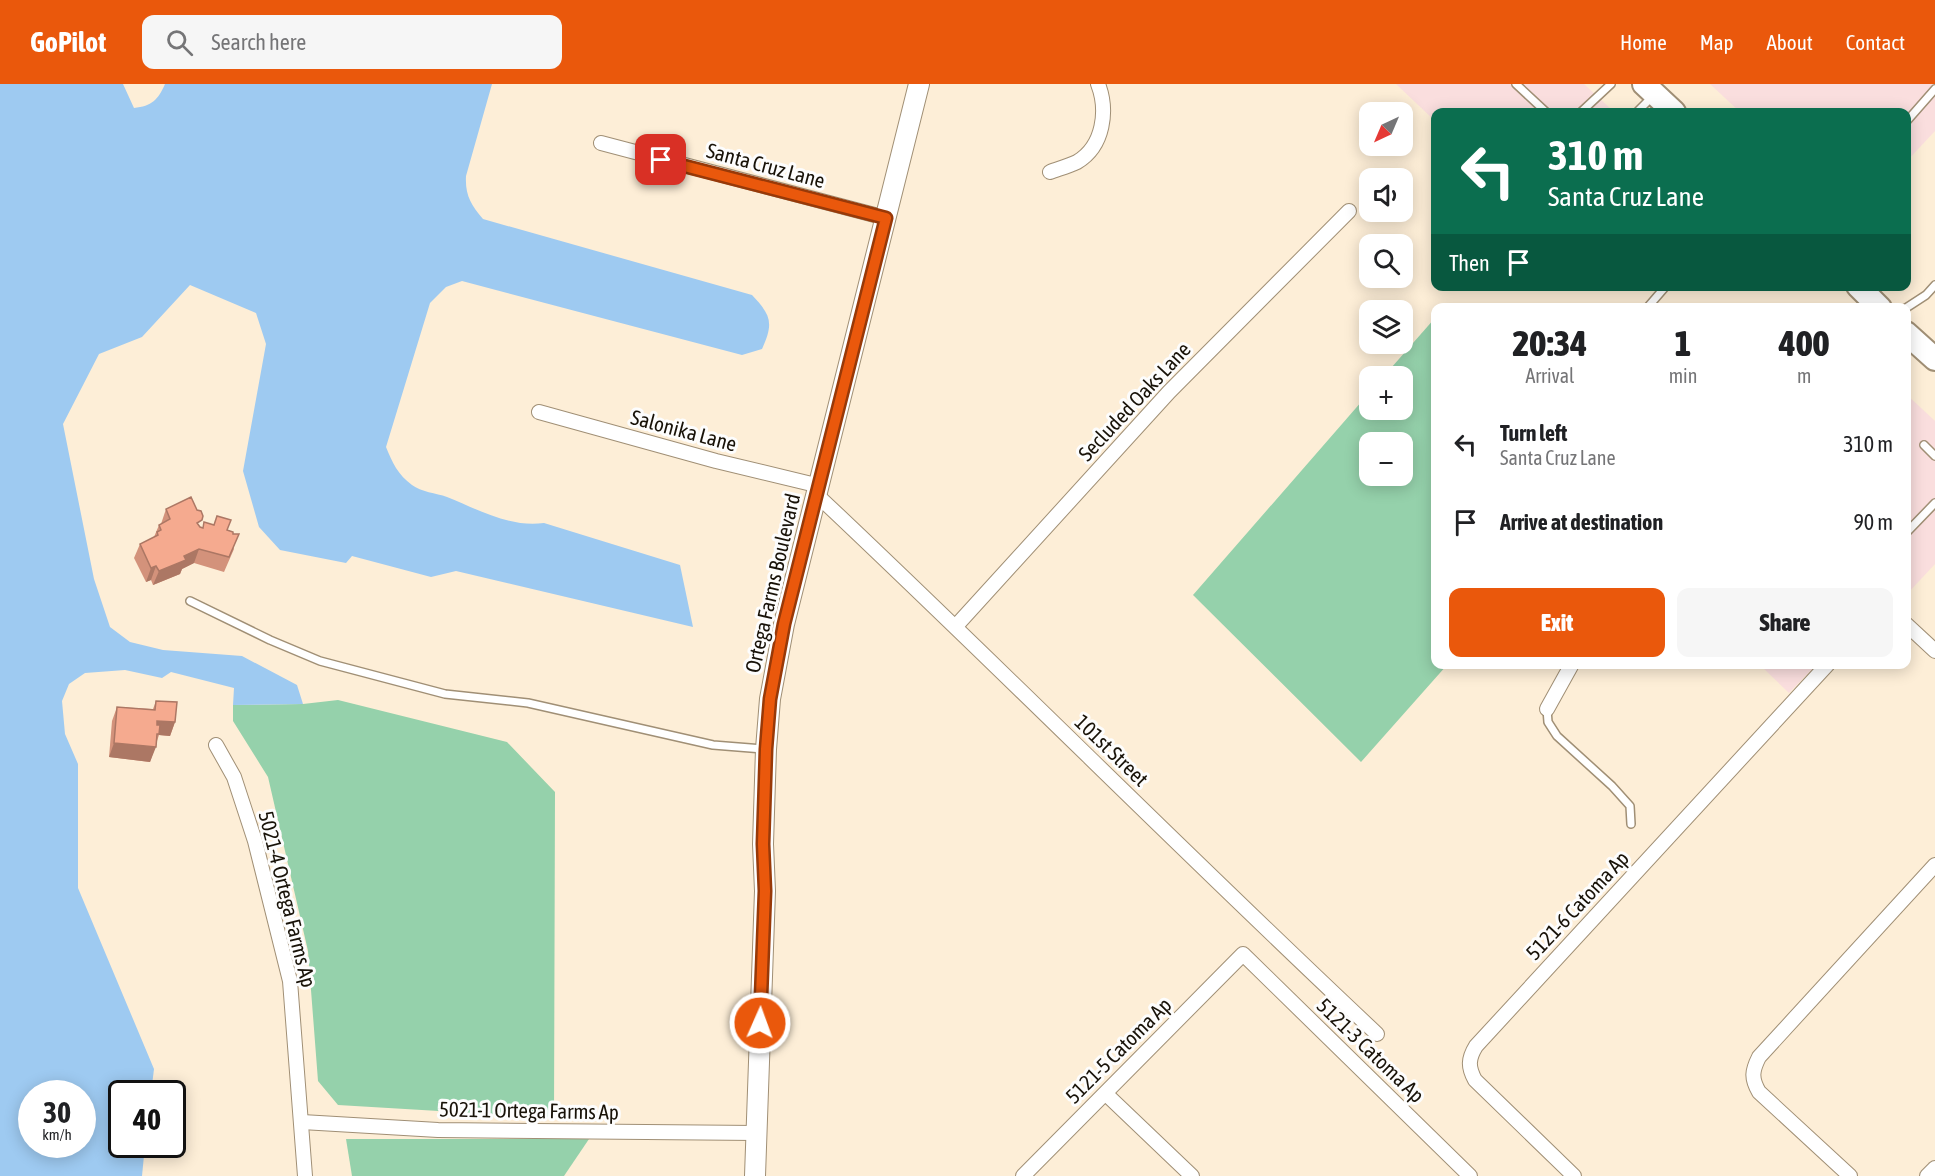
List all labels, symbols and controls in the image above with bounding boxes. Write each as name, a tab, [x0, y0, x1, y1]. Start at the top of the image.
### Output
search box	[142, 15, 562, 69]
text: GoPilot	[30, 26, 106, 58]
icon: search	[163, 26, 196, 59]
text: Search here	[211, 29, 306, 55]
text: Home	[1620, 30, 1667, 54]
text: Map	[1700, 30, 1734, 54]
text: About	[1767, 30, 1813, 54]
text: Contact	[1846, 30, 1905, 54]
north arrow	[1359, 102, 1413, 156]
map controls	[1359, 102, 1413, 486]
text: 310 m	[1548, 131, 1643, 179]
icon: left	[1449, 132, 1527, 210]
pin	[635, 134, 686, 185]
street label: Santa Cruz Lane	[704, 138, 828, 192]
icon: arrive	[644, 143, 677, 176]
button: sound	[1359, 168, 1413, 222]
text: Santa Cruz Lane	[1548, 181, 1704, 212]
button: search	[1359, 234, 1413, 288]
icon: arrive	[1502, 246, 1535, 279]
text: Then	[1449, 250, 1490, 276]
button: layers	[1359, 300, 1413, 354]
text: 20:34	[1512, 322, 1587, 364]
text: 1	[1675, 322, 1691, 364]
text: 400	[1779, 322, 1830, 364]
street label: Secluded Oaks Lane	[1073, 337, 1195, 465]
text: Arrival	[1525, 364, 1574, 387]
text: min	[1669, 364, 1697, 387]
text: m	[1797, 364, 1811, 387]
button: +	[1359, 366, 1413, 420]
street label: Salonika Lane	[629, 404, 739, 456]
text: Turn left	[1500, 420, 1567, 446]
icon: left	[1449, 428, 1482, 461]
text: 310 m	[1843, 431, 1893, 457]
button: −	[1359, 432, 1413, 486]
text: Santa Cruz Lane	[1500, 446, 1616, 469]
street label: Ortega Farms Boulevard	[740, 491, 804, 675]
icon: arrive	[1449, 506, 1482, 539]
text: Arrive at destination	[1500, 509, 1663, 535]
text: 90 m	[1853, 509, 1893, 535]
button: Exit	[1449, 588, 1665, 657]
button: Share	[1677, 588, 1893, 657]
street label: 101st Street	[1071, 709, 1153, 791]
street label: 5021-4 Ortega Farms Ap	[254, 808, 322, 990]
street label: 5121-6 Catoma Ap	[1521, 846, 1633, 964]
position arrow	[728, 991, 792, 1055]
street label: 5121-5 Catoma Ap	[1060, 992, 1176, 1108]
street label: 5121-3 Catoma Ap	[1313, 993, 1429, 1107]
speed limit sign: 40	[108, 1080, 186, 1158]
text: 30	[43, 1095, 71, 1129]
street label: 5021-1 Ortega Farms Ap	[439, 1096, 619, 1124]
text: km/h	[42, 1126, 72, 1143]

